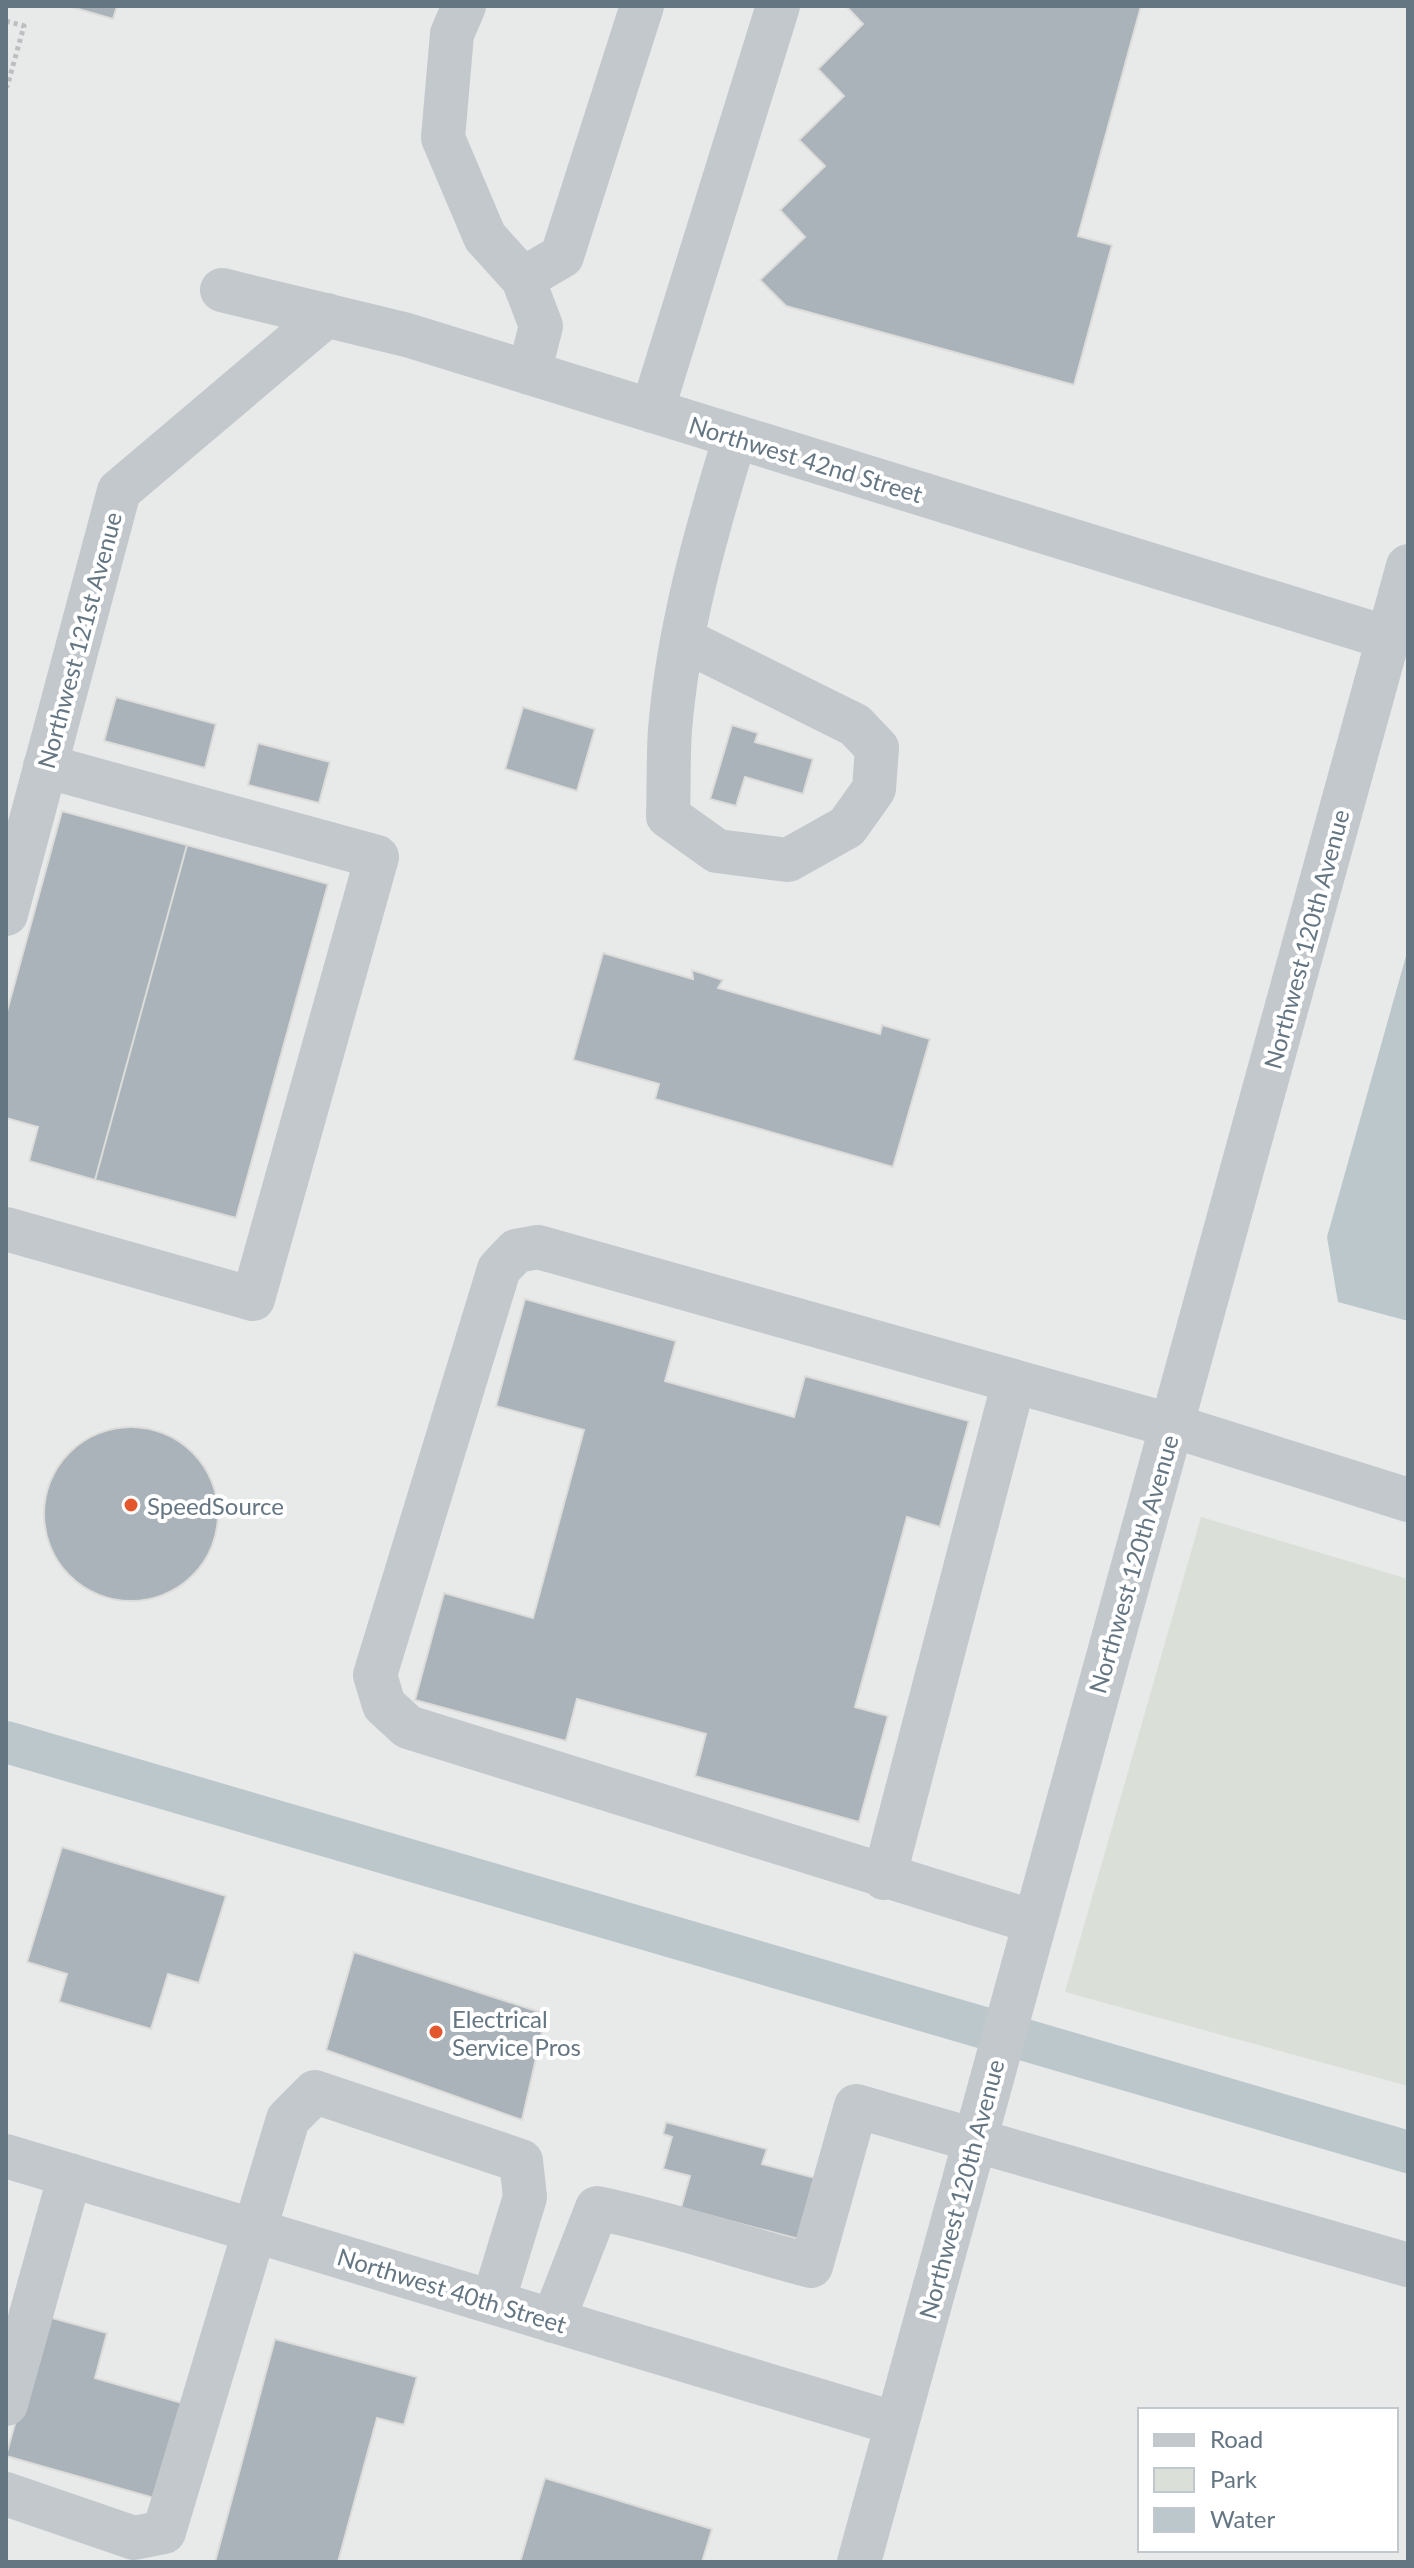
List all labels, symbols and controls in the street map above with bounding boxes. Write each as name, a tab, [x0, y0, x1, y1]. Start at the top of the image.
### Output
street label: Northwest 42nd Street	[686, 410, 927, 508]
street label: Northwest 121st Avenue	[31, 509, 127, 771]
street label: Northwest 120th Avenue	[1257, 806, 1355, 1072]
street label: Northwest 120th Avenue	[1082, 1432, 1184, 1696]
place label: SpeedSource	[147, 1491, 284, 1520]
marker: SpeedSource	[122, 1496, 140, 1514]
place label: Electrical Service Pros	[452, 2004, 581, 2061]
marker: Electrical Service Pros	[427, 2023, 445, 2041]
street label: Northwest 120th Avenue	[912, 2056, 1010, 2322]
street label: Northwest 40th Street	[334, 2241, 570, 2339]
legend	[1138, 2408, 1398, 2552]
text: Road	[1210, 2424, 1263, 2453]
text: Park	[1210, 2464, 1258, 2493]
text: Water	[1210, 2504, 1275, 2533]

